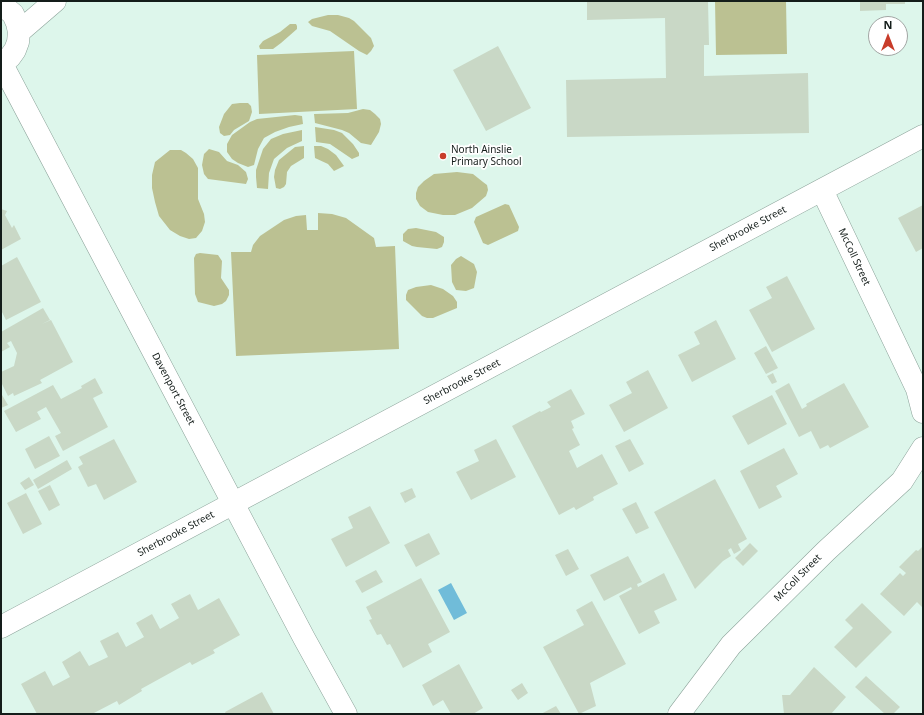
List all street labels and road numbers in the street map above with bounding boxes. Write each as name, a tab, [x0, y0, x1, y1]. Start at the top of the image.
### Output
street label: Sherbrooke Street	[708, 204, 788, 254]
street label: McColl Street	[835, 226, 873, 288]
street label: Davenport Street	[149, 351, 197, 427]
street label: Sherbrooke Street	[422, 357, 502, 407]
street label: Sherbrooke Street	[136, 509, 216, 559]
street label: McColl Street	[772, 552, 824, 604]

